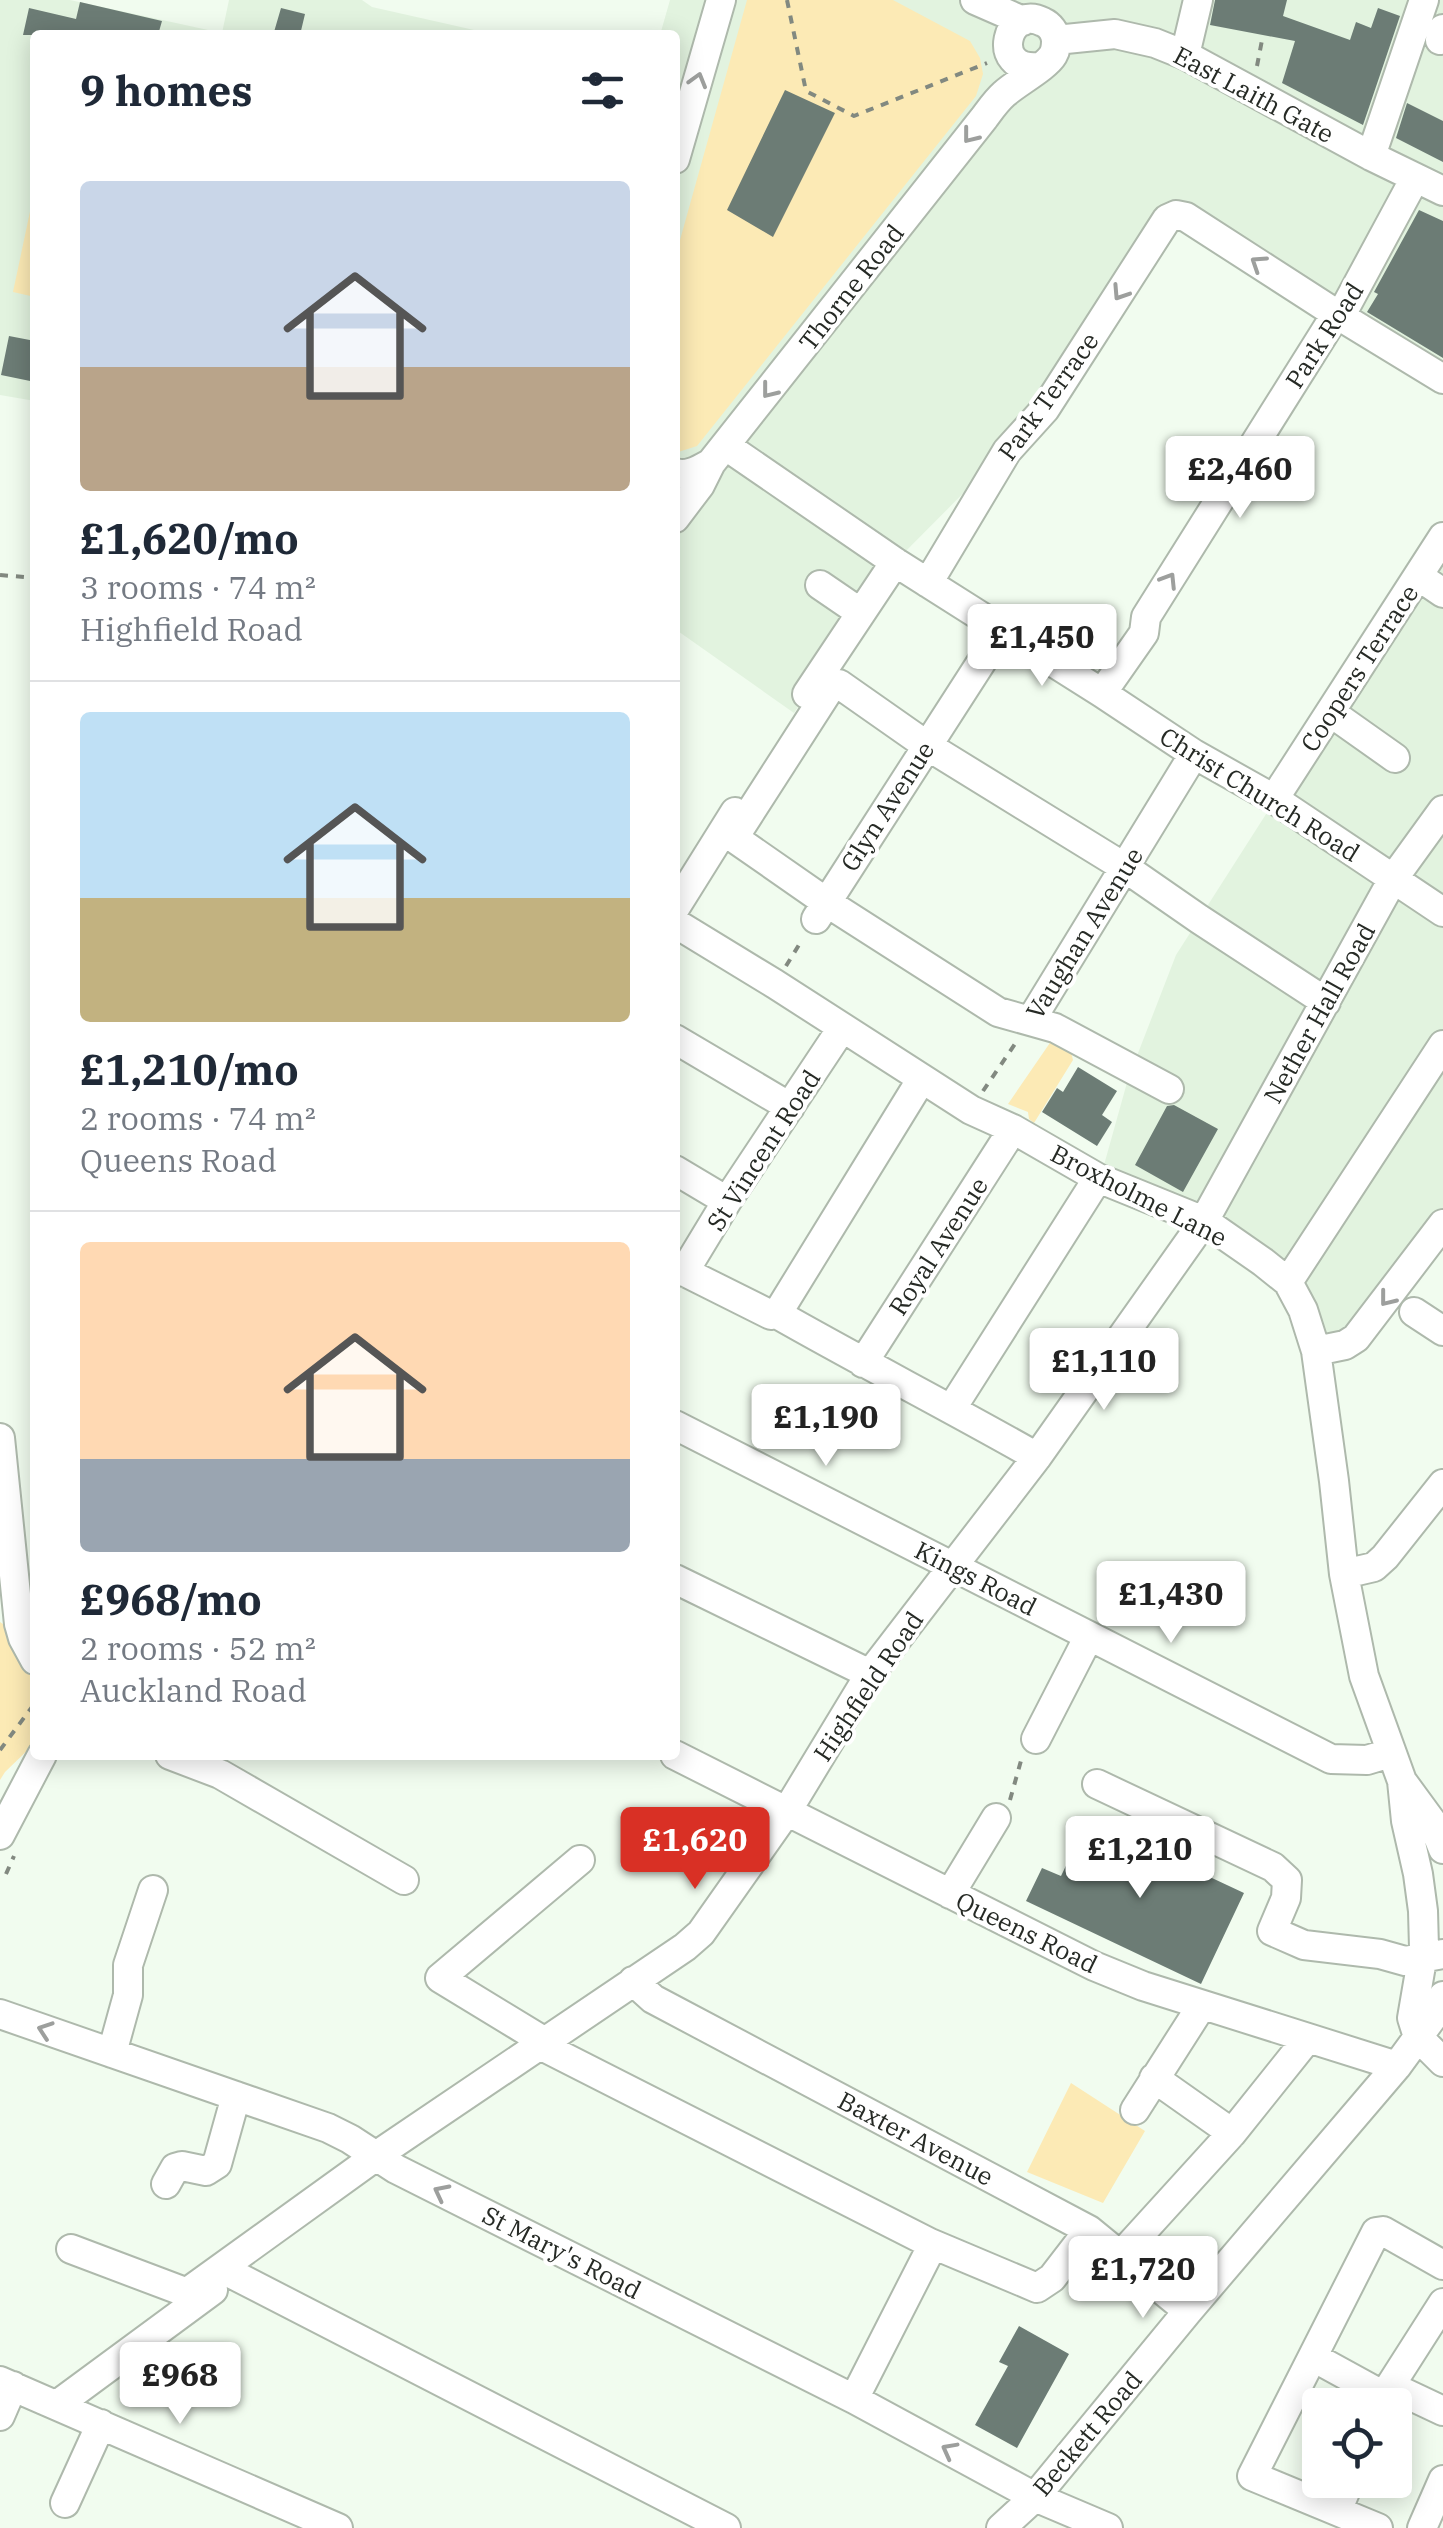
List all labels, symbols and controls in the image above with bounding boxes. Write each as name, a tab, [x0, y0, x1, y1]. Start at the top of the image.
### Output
street label: East Laith Gate	[1168, 38, 1340, 150]
text: 9 homes	[80, 63, 253, 118]
icon: filters	[575, 63, 630, 118]
one-way arrow	[686, 72, 707, 89]
one-way arrow	[964, 125, 982, 143]
street label: Thorne Road	[791, 217, 911, 357]
icon: home	[265, 246, 445, 426]
one-way arrow	[1250, 257, 1268, 276]
street label: Park Road	[1277, 276, 1371, 394]
one-way arrow	[1113, 282, 1132, 300]
street label: Park Terrace	[990, 325, 1106, 467]
one-way arrow	[763, 380, 781, 398]
pin: £2,460	[1159, 436, 1321, 521]
text: £2,460	[1188, 447, 1292, 489]
text: £1,620/mo	[80, 511, 299, 566]
text: 3 rooms · 74 m²	[80, 566, 316, 608]
one-way arrow	[1156, 573, 1175, 591]
street label: Coopers Terrace	[1293, 578, 1425, 758]
pin: £1,450	[961, 604, 1123, 689]
text: Highfield Road	[80, 608, 303, 650]
text: £1,450	[990, 615, 1094, 657]
street label: Christ Church Road	[1154, 719, 1366, 869]
street label: Glyn Avenue	[833, 735, 941, 877]
icon: home	[265, 777, 445, 957]
street label: Vaughan Avenue	[1018, 841, 1150, 1025]
street label: Nether Hall Road	[1256, 917, 1382, 1109]
text: £1,210/mo	[80, 1042, 299, 1097]
street label: St Vincent Road	[699, 1063, 827, 1237]
text: 2 rooms · 74 m²	[80, 1097, 316, 1139]
street label: Broxholme Lane	[1045, 1136, 1233, 1254]
text: Queens Road	[80, 1139, 277, 1181]
street label: Royal Avenue	[881, 1171, 995, 1321]
one-way arrow	[1381, 1287, 1399, 1305]
icon: home	[265, 1307, 445, 1487]
pin: £1,110	[1023, 1328, 1185, 1413]
text: £1,110	[1052, 1339, 1156, 1381]
pin: £1,190	[745, 1384, 907, 1469]
text: £1,190	[774, 1395, 878, 1437]
street label: Kings Road	[909, 1533, 1043, 1623]
pin: £1,430	[1090, 1561, 1252, 1646]
text: £968/mo	[80, 1572, 262, 1627]
text: £1,430	[1119, 1572, 1223, 1614]
street label: Highfield Road	[806, 1605, 930, 1767]
text: 2 rooms · 52 m²	[80, 1627, 316, 1669]
text: Auckland Road	[80, 1669, 307, 1711]
pin: £1,620	[614, 1807, 776, 1892]
pin: £1,210	[1059, 1816, 1221, 1901]
text: £1,620	[643, 1818, 747, 1860]
text: £1,210	[1088, 1827, 1192, 1869]
street label: Queens Road	[951, 1883, 1103, 1981]
one-way arrow	[37, 2021, 54, 2041]
street label: Baxter Avenue	[833, 2083, 999, 2193]
one-way arrow	[434, 2185, 452, 2204]
street label: St Mary's Road	[477, 2198, 647, 2306]
pin: £1,720	[1062, 2236, 1224, 2321]
text: £1,720	[1091, 2247, 1195, 2289]
pin: £968	[121, 2342, 239, 2427]
text: £968	[142, 2353, 218, 2395]
street label: Beckett Road	[1025, 2364, 1149, 2502]
map controls	[1302, 2388, 1412, 2498]
button: locate	[1302, 2388, 1412, 2498]
one-way arrow	[942, 2443, 960, 2463]

